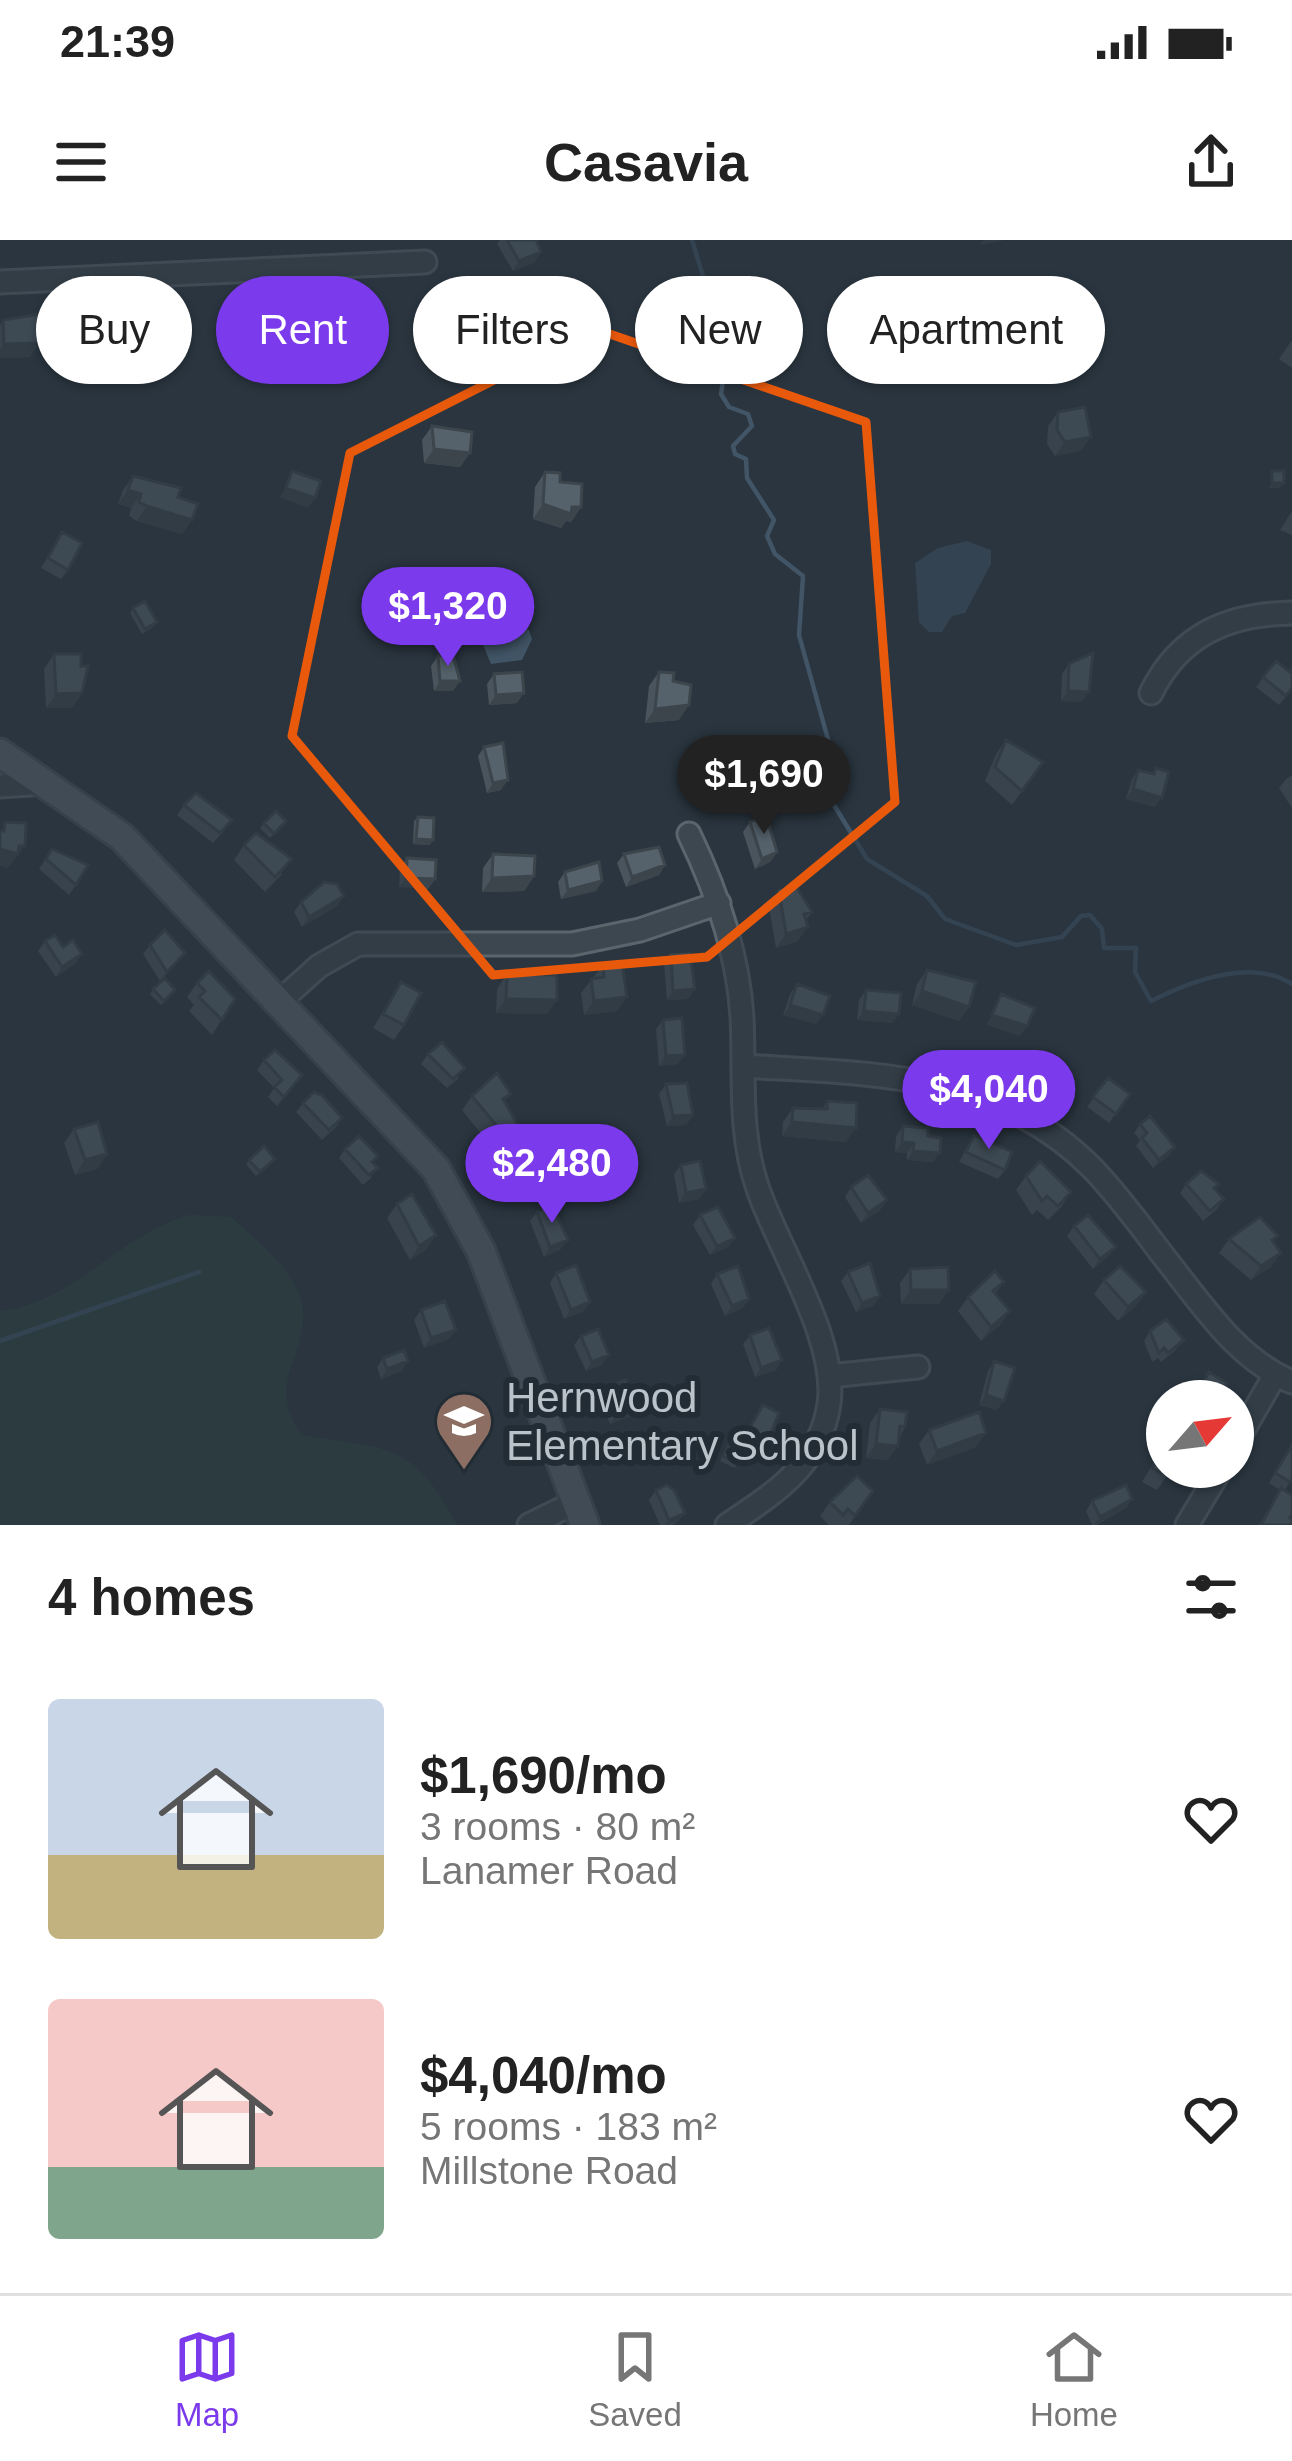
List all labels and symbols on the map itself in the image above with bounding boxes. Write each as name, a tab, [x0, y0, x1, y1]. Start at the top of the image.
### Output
pin: $1,320	[350, 567, 546, 669]
pin: $1,690	[666, 735, 862, 837]
pin: $4,040	[891, 1050, 1087, 1152]
pin: $2,480	[454, 1124, 650, 1226]
place label: Hernwood Elementary School	[506, 1374, 859, 1469]
north arrow	[1146, 1380, 1254, 1488]
school or university icon: Hernwood Elementary School	[433, 1390, 495, 1472]

